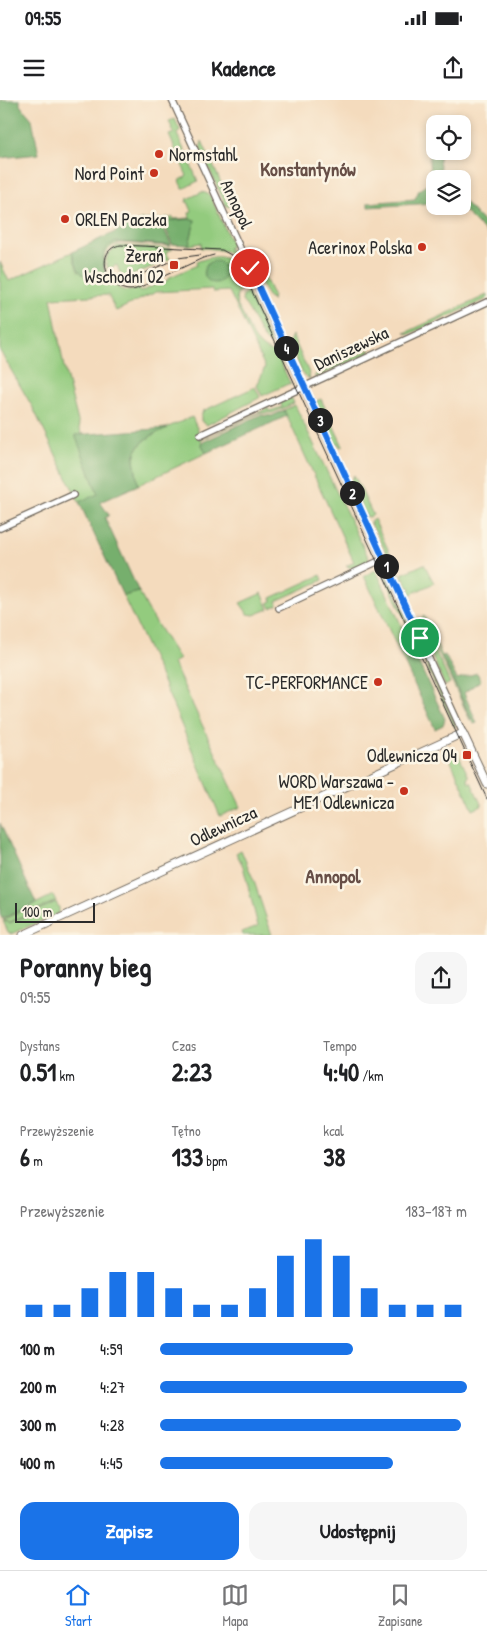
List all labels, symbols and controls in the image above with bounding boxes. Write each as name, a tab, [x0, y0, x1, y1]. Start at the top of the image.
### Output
text: 09:55	[25, 5, 61, 31]
text: Kadence	[211, 53, 276, 83]
icon: menu	[20, 54, 48, 82]
icon: share	[439, 54, 467, 82]
map controls	[426, 115, 471, 215]
button: locate	[426, 115, 471, 160]
place label: Normstahl	[169, 142, 238, 167]
marker: Normstahl	[153, 148, 165, 160]
district label: Konstantynów	[260, 156, 356, 183]
place label: Nord Point	[75, 161, 145, 186]
marker: Nord Point	[148, 167, 160, 179]
button: layers	[426, 170, 471, 215]
street label: Annopol	[215, 175, 259, 233]
place label: ORLEN Paczka	[75, 207, 166, 232]
marker: ORLEN Paczka	[59, 213, 71, 225]
place label: Acerinox Polska	[308, 235, 412, 260]
marker: Acerinox Polska	[416, 241, 428, 253]
place label: Żerań Wschodni 02	[84, 243, 165, 289]
pin	[229, 247, 271, 289]
icon: check	[236, 254, 264, 282]
marker: Żerań Wschodni 02	[168, 259, 180, 271]
street label: Daniszewska	[310, 320, 392, 376]
pin: 4	[274, 336, 298, 360]
text: 4	[284, 339, 289, 358]
pin: 3	[308, 408, 332, 432]
text: 3	[317, 411, 324, 430]
pin: 2	[340, 480, 364, 506]
text: 2	[349, 484, 356, 503]
pin: 1	[374, 554, 398, 578]
text: 1	[384, 557, 389, 576]
pin	[399, 617, 441, 659]
icon: arrive	[406, 624, 434, 652]
place label: TC-PERFORMANCE	[246, 670, 368, 695]
marker: TC-PERFORMANCE	[372, 676, 384, 688]
place label: Odlewnicza 04	[367, 743, 457, 768]
marker: Odlewnicza 04	[461, 749, 473, 761]
place label: WORD Warszawa - ME1 Odlewnicza	[278, 769, 394, 815]
marker: WORD Warszawa - ME1 Odlewnicza	[398, 785, 410, 797]
street label: Odlewnicza	[185, 800, 261, 852]
district label: Annopol	[306, 863, 361, 890]
scale bar	[15, 900, 95, 923]
text: 100 m	[22, 902, 52, 921]
text: Poranny bieg	[20, 948, 152, 986]
button: share	[415, 952, 467, 1004]
text: 09:55	[20, 986, 50, 1008]
text: Dystans	[20, 1036, 60, 1055]
text: Czas	[172, 1036, 196, 1055]
text: Tempo	[323, 1036, 357, 1055]
text: 0.51	[20, 1055, 56, 1089]
text: 2:23	[172, 1055, 212, 1089]
text: 4:40	[323, 1055, 359, 1089]
text: km	[56, 1066, 75, 1085]
text: /km	[359, 1066, 384, 1085]
text: Przewyższenie	[20, 1121, 94, 1140]
text: Tętno	[172, 1121, 201, 1140]
text: kcal	[323, 1121, 344, 1140]
text: 6	[20, 1140, 30, 1174]
text: 133	[172, 1140, 203, 1174]
text: 38	[323, 1140, 345, 1174]
text: m	[30, 1151, 43, 1170]
text: bpm	[203, 1151, 228, 1170]
text: Przewyższenie	[20, 1200, 105, 1222]
text: 183–187 m	[405, 1200, 467, 1222]
text: 100 m	[20, 1338, 55, 1360]
text: 4:59	[100, 1338, 122, 1360]
text: 200 m	[20, 1376, 56, 1398]
text: 4:27	[100, 1376, 125, 1398]
text: 300 m	[20, 1414, 56, 1436]
text: 4:28	[100, 1414, 124, 1436]
text: 400 m	[20, 1452, 55, 1474]
text: 4:45	[100, 1452, 122, 1474]
button: Zapisz	[20, 1502, 239, 1560]
button: Udostępnij	[249, 1502, 467, 1560]
tab: Start	[64, 1581, 92, 1630]
tab: Mapa	[221, 1581, 249, 1630]
tab: Zapisane	[378, 1581, 423, 1630]

